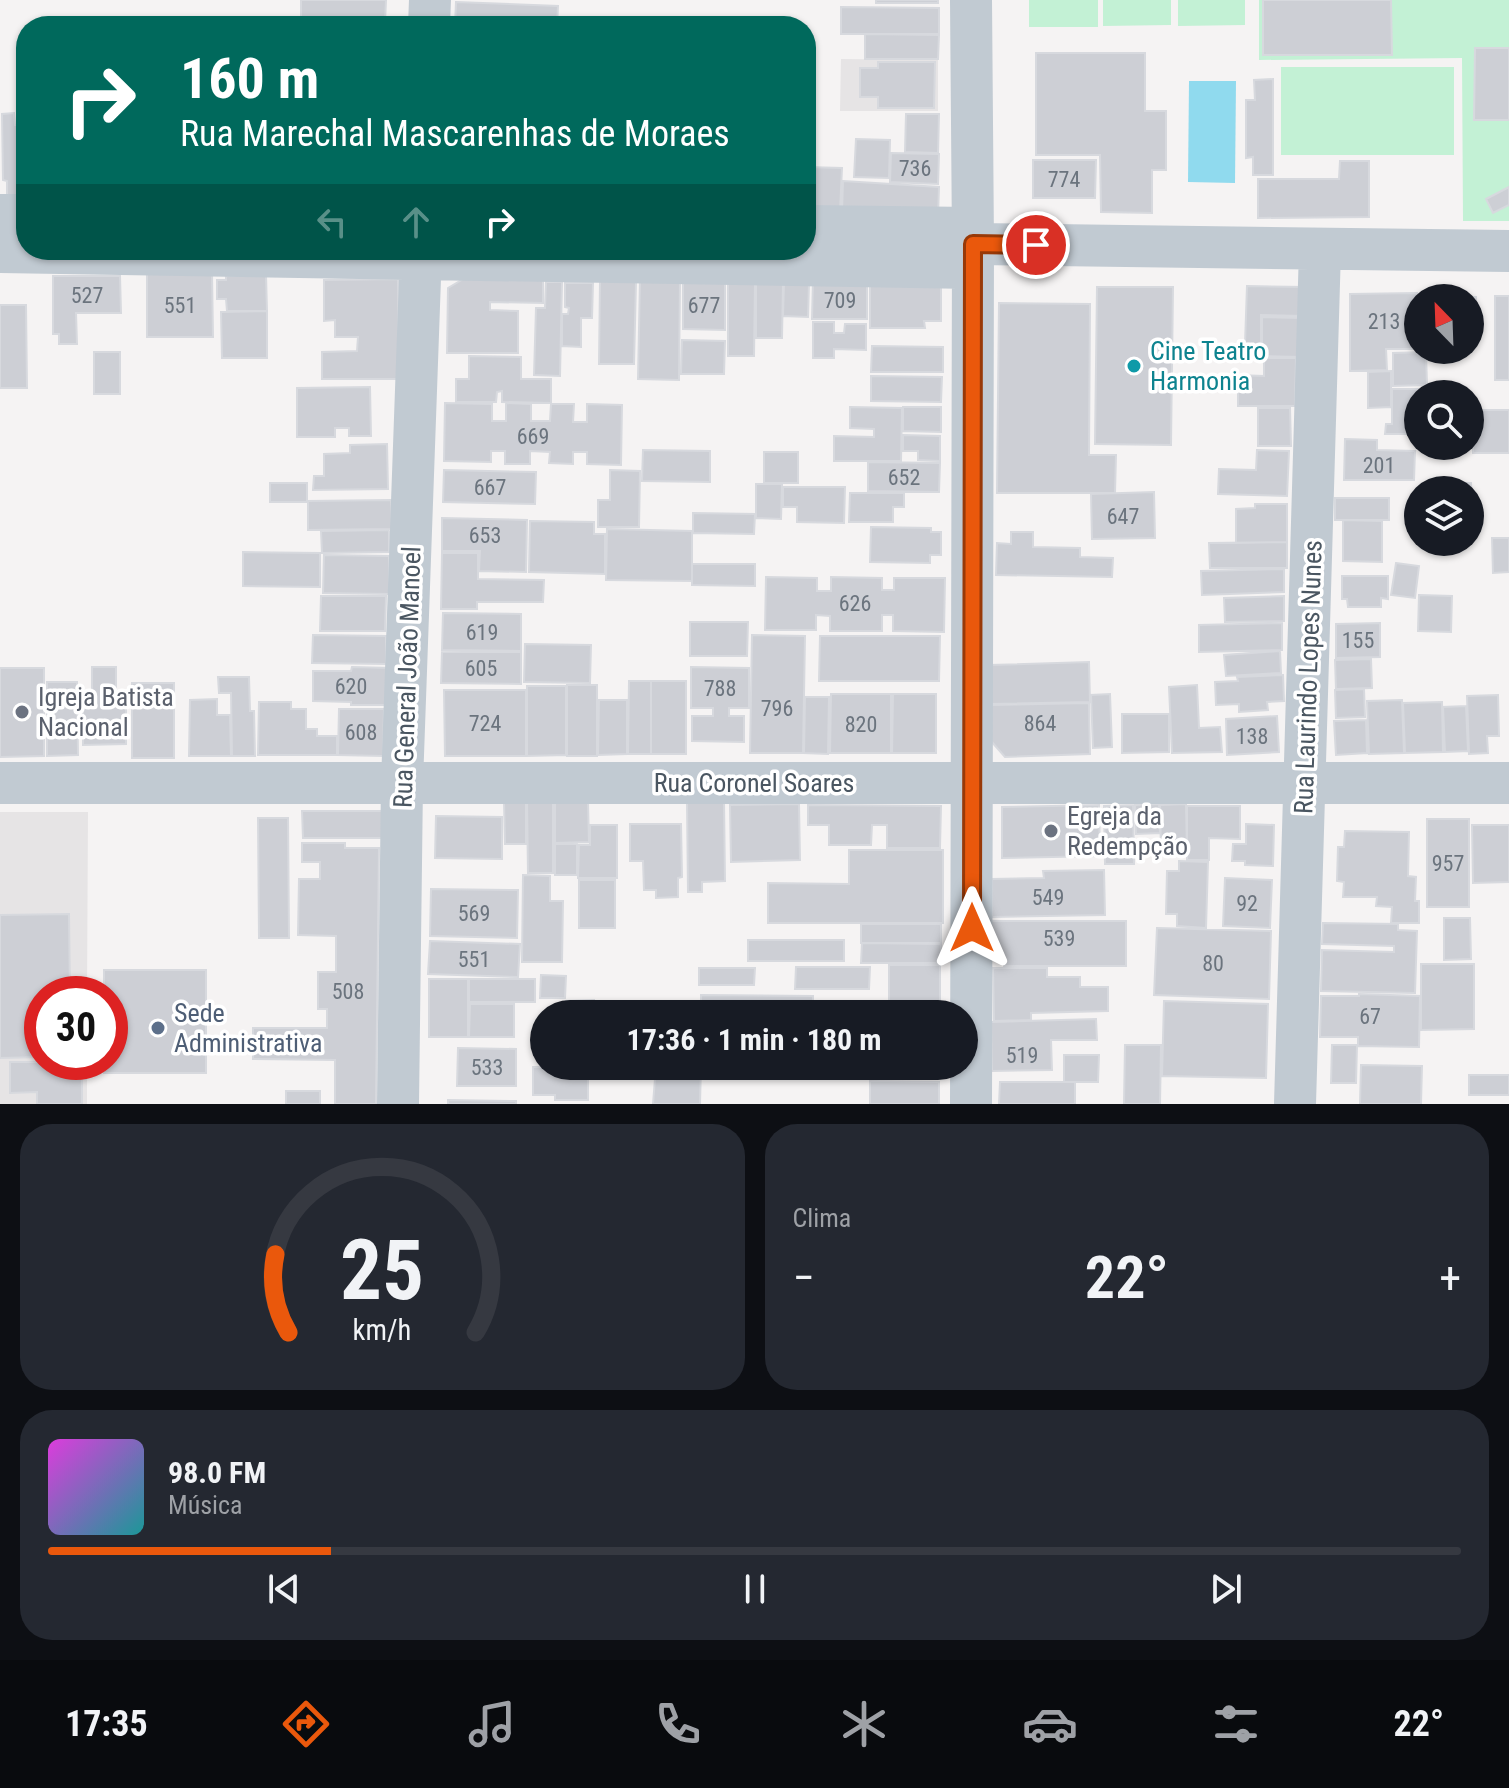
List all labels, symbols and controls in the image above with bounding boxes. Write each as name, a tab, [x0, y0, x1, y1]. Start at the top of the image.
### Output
text: 160 m	[180, 46, 319, 112]
icon: right	[48, 48, 152, 152]
text: Rua Marechal Mascarenhas de Moraes	[180, 113, 730, 155]
house number: 736	[899, 156, 931, 181]
house number: 774	[1048, 167, 1080, 192]
icon: left	[310, 200, 354, 244]
icon: ahead	[394, 200, 438, 244]
icon: right	[478, 200, 522, 244]
pin	[1002, 211, 1070, 279]
icon: arrive	[1014, 223, 1058, 267]
house number: 527	[71, 283, 103, 308]
north arrow	[1404, 284, 1484, 364]
map controls	[1404, 284, 1484, 556]
house number: 709	[824, 288, 856, 313]
house number: 551	[164, 293, 196, 318]
house number: 677	[688, 293, 720, 318]
house number: 213	[1368, 309, 1400, 334]
place label: Cine Teatro Harmonia	[1150, 336, 1266, 396]
marker: Cine Teatro Harmonia	[1125, 357, 1143, 375]
button: search	[1404, 380, 1484, 460]
house number: 669	[517, 424, 549, 449]
house number: 201	[1363, 453, 1395, 478]
house number: 652	[888, 465, 920, 490]
house number: 667	[474, 475, 506, 500]
button: layers	[1404, 476, 1484, 556]
house number: 647	[1107, 504, 1139, 529]
house number: 653	[469, 523, 501, 548]
street label: Rua Laurindo Lopes Nunes	[1288, 539, 1328, 815]
street label: Rua General João Manoel	[387, 546, 427, 808]
house number: 626	[839, 591, 871, 616]
house number: 619	[466, 620, 498, 645]
house number: 155	[1342, 628, 1374, 653]
house number: 605	[465, 656, 497, 681]
house number: 620	[335, 674, 367, 699]
house number: 788	[704, 676, 736, 701]
place label: Igreja Batista Nacional	[38, 682, 174, 742]
house number: 796	[761, 696, 793, 721]
marker: Igreja Batista Nacional	[13, 703, 31, 721]
house number: 724	[469, 711, 501, 736]
house number: 864	[1024, 711, 1056, 736]
house number: 820	[845, 712, 877, 737]
house number: 608	[345, 720, 377, 745]
house number: 138	[1236, 724, 1268, 749]
street label: Rua Coronel Soares	[654, 768, 854, 798]
place label: Egreja da Redempção	[1067, 801, 1188, 861]
marker: Egreja da Redempção	[1042, 822, 1060, 840]
house number: 957	[1432, 851, 1464, 876]
house number: 549	[1032, 885, 1064, 910]
position arrow	[930, 886, 1014, 970]
house number: 92	[1236, 891, 1258, 916]
house number: 569	[458, 901, 490, 926]
house number: 539	[1043, 926, 1075, 951]
house number: 551	[458, 947, 490, 972]
house number: 80	[1202, 951, 1224, 976]
speed limit sign: 30	[24, 976, 128, 1080]
house number: 508	[332, 979, 364, 1004]
place label: Sede Administrativa	[174, 998, 322, 1058]
house number: 67	[1359, 1004, 1381, 1029]
marker: Sede Administrativa	[149, 1019, 167, 1037]
text: 17:36 · 1 min · 180 m	[627, 1022, 881, 1057]
house number: 519	[1006, 1043, 1038, 1068]
house number: 533	[471, 1055, 503, 1080]
text: Clima	[793, 1203, 851, 1233]
text: 25	[340, 1222, 424, 1319]
text: 22°	[1085, 1242, 1169, 1313]
text: −	[793, 1252, 815, 1304]
text: +	[1439, 1252, 1461, 1304]
text: km/h	[353, 1313, 412, 1347]
text: 98.0 FM	[168, 1455, 266, 1490]
text: Música	[168, 1490, 243, 1520]
icon: previous	[262, 1567, 306, 1611]
icon: pause	[733, 1567, 777, 1611]
icon: next	[1204, 1567, 1248, 1611]
icon: directions	[278, 1696, 334, 1752]
icon: music	[464, 1696, 520, 1752]
icon: phone	[650, 1696, 706, 1752]
icon: climate	[836, 1696, 892, 1752]
icon: car	[1022, 1696, 1078, 1752]
icon: filters	[1208, 1696, 1264, 1752]
text: 17:35	[65, 1703, 148, 1745]
text: 22°	[1394, 1703, 1444, 1745]

